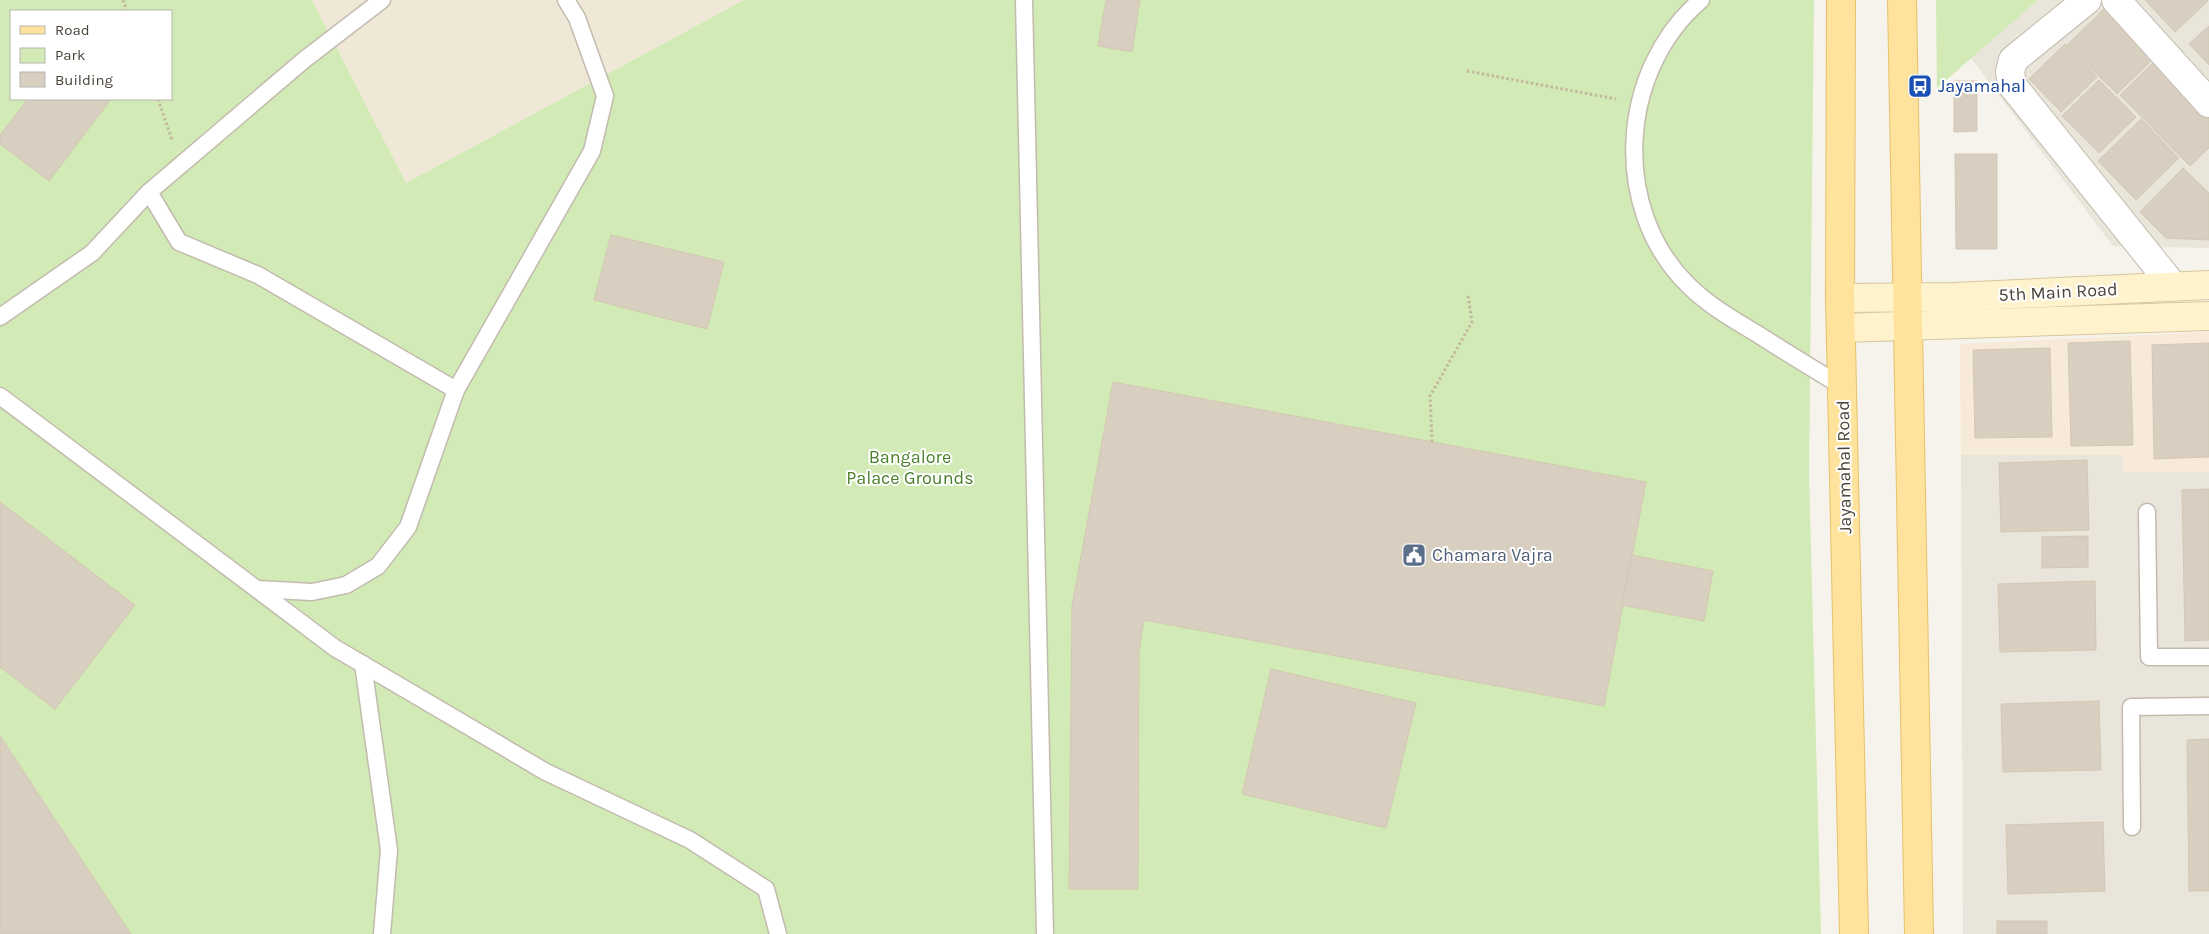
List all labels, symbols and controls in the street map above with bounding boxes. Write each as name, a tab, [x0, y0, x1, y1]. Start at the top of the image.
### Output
legend	[10, 10, 172, 100]
text: Road	[55, 21, 90, 39]
text: Park	[55, 46, 85, 64]
text: Building	[55, 71, 113, 89]
bus stop icon: Jayamahal	[1907, 73, 1933, 99]
place label: Jayamahal	[1938, 75, 2026, 97]
street label: 5th Main Road	[1998, 278, 2118, 306]
street label: Jayamahal Road	[1832, 400, 1856, 534]
park label: Bangalore Palace Grounds	[846, 446, 974, 489]
public building icon: Chamara Vajra	[1401, 542, 1427, 568]
place label: Chamara Vajra	[1432, 544, 1553, 566]

